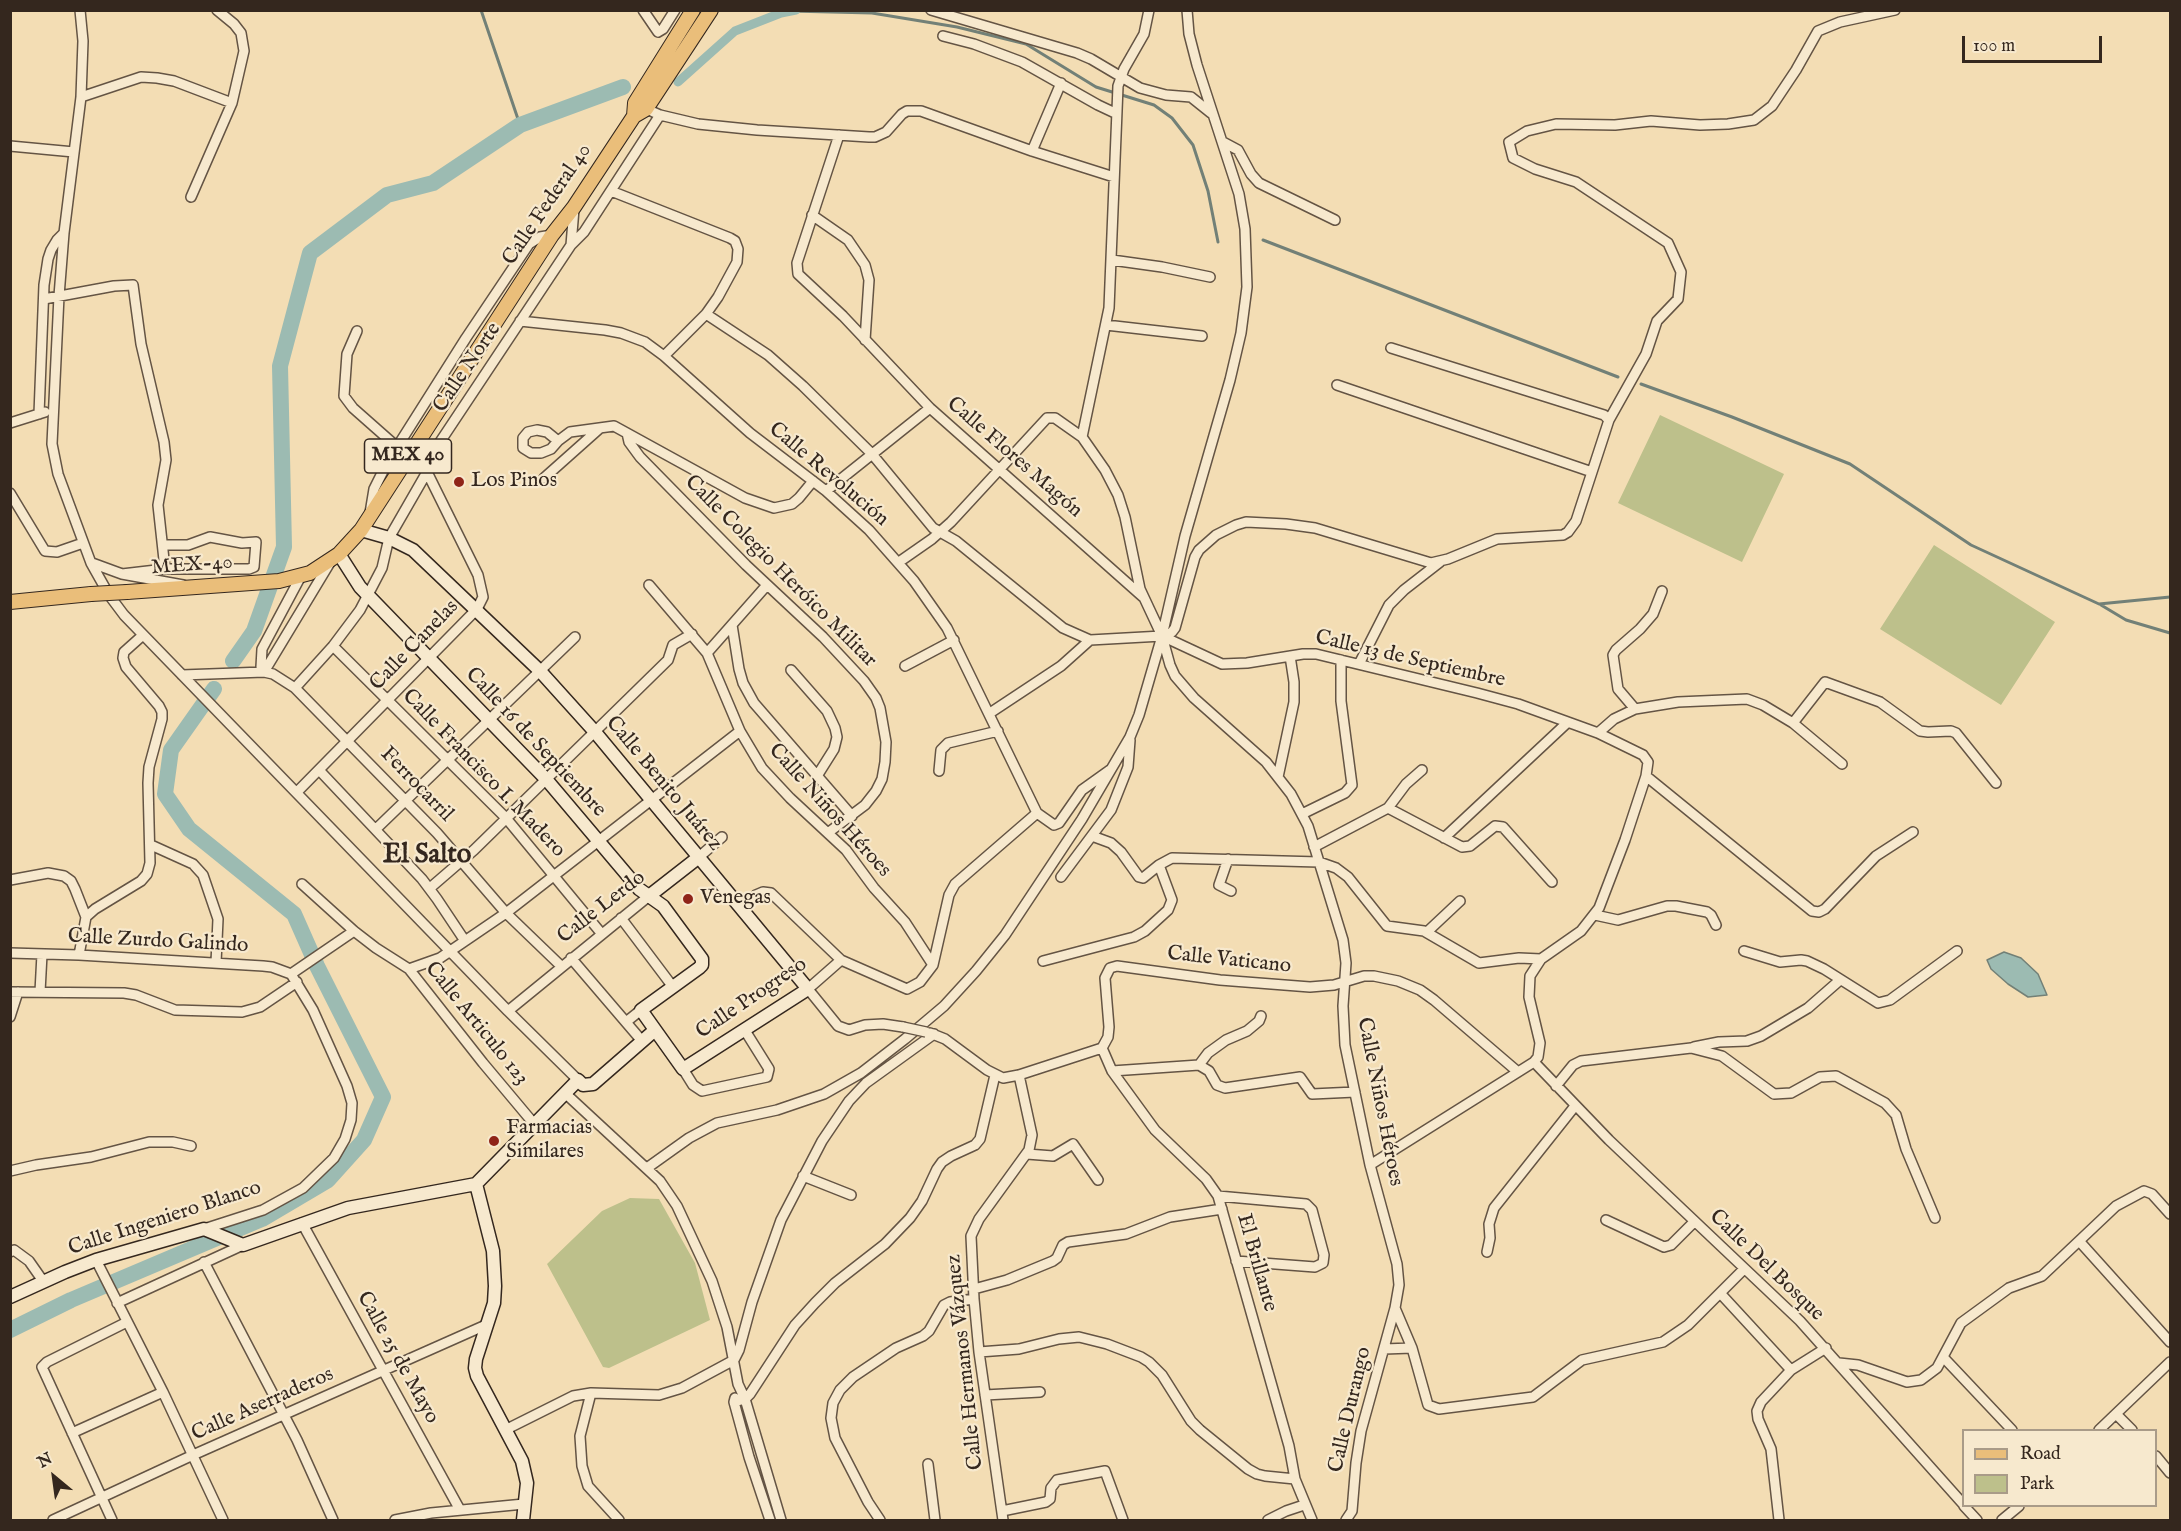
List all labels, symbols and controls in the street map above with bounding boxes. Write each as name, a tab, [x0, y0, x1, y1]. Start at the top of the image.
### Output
scale bar	[1965, 24, 2104, 62]
text: 100 m	[1973, 35, 2015, 58]
street label: Calle Federal 40	[498, 139, 598, 271]
street label: Calle Norte	[429, 318, 507, 418]
street label: Calle Flores Magón	[941, 392, 1087, 524]
street label: Calle Revolución	[763, 417, 893, 533]
road number: MEX 40	[364, 439, 452, 473]
place label: Los Pinos	[471, 469, 557, 495]
street label: Calle Colegio Heróico Militar	[679, 471, 881, 673]
marker: Los Pinos	[452, 475, 466, 489]
street label: MEX-40	[150, 551, 234, 581]
street label: Calle Canelas	[365, 595, 465, 697]
street label: Calle 13 de Septiembre	[1313, 626, 1507, 694]
street label: Calle 16 de Septiembre	[459, 663, 611, 823]
street label: Calle Francisco I. Madero	[396, 685, 570, 863]
street label: Calle Benito Juárez	[599, 712, 727, 856]
street label: Calle Niños Héroes	[762, 739, 896, 883]
street label: Ferrocarril	[374, 742, 458, 828]
district label: El Salto	[383, 840, 471, 872]
street label: Calle Lerdo	[553, 866, 651, 950]
place label: Venegas	[700, 886, 771, 912]
marker: Venegas	[681, 892, 695, 906]
street label: Calle Zurdo Galindo	[67, 925, 249, 959]
street label: Calle Vaticano	[1166, 942, 1292, 980]
street label: Calle Progreso	[692, 953, 812, 1045]
street label: Calle Articulo 123	[419, 957, 533, 1091]
street label: Calle Niños Héroes	[1350, 1016, 1408, 1188]
place label: Farmacias Similares	[506, 1116, 592, 1166]
marker: Farmacias Similares	[487, 1134, 501, 1148]
street label: Calle Ingeniero Blanco	[65, 1176, 265, 1262]
street label: Calle Del Bosque	[1703, 1205, 1829, 1327]
street label: El Brillante	[1230, 1211, 1282, 1315]
street label: Calle Hermanos Vázquez	[942, 1253, 990, 1471]
street label: Calle 25 de Mayo	[350, 1288, 444, 1428]
street label: Calle Durango	[1324, 1345, 1378, 1475]
street label: Calle Aserraderos	[188, 1362, 338, 1448]
legend	[1962, 1429, 2157, 1507]
text: Road	[2020, 1443, 2061, 1466]
north arrow	[24, 1447, 84, 1507]
text: N	[34, 1449, 56, 1473]
text: Park	[2020, 1473, 2054, 1496]

